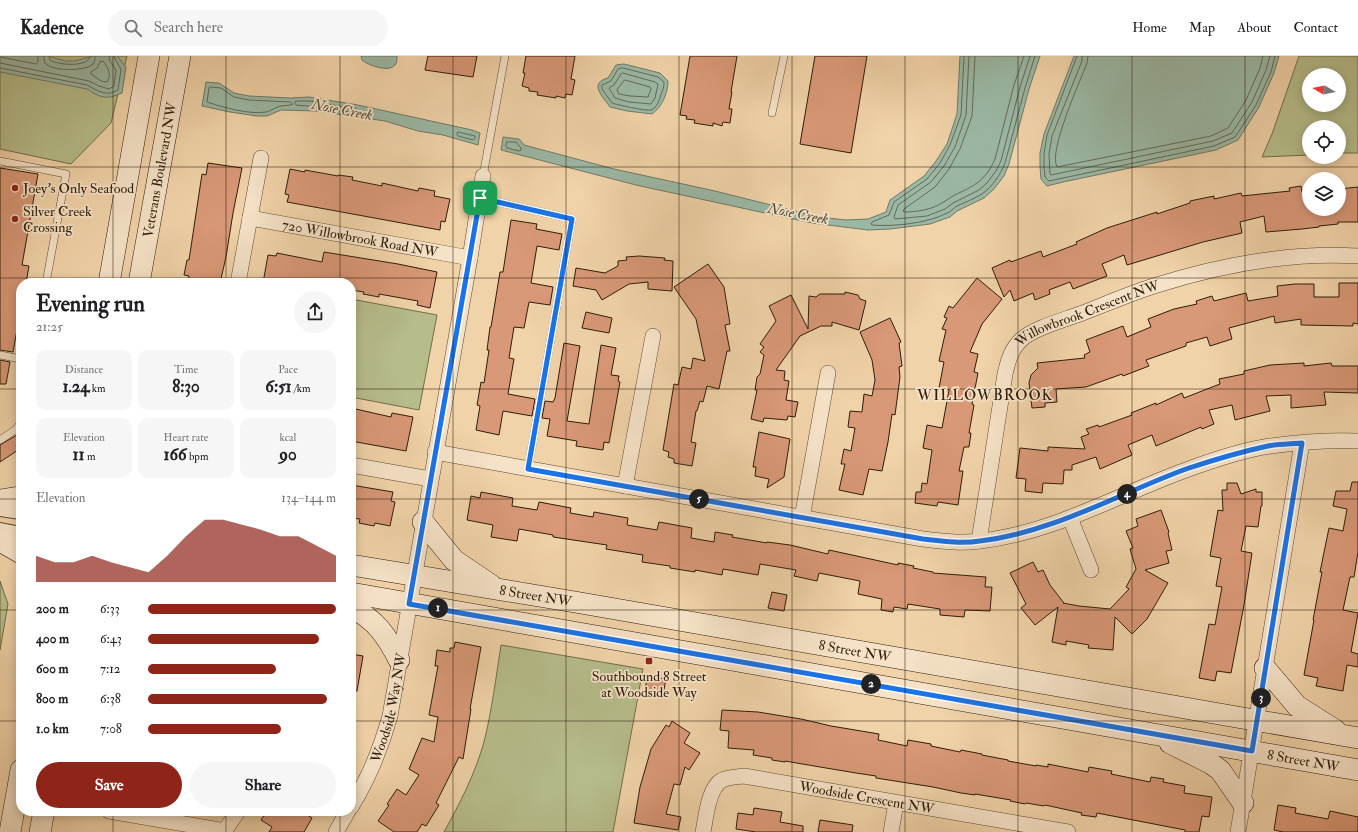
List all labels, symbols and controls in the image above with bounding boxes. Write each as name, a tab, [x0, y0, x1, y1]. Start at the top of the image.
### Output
search box	[108, 10, 388, 46]
text: Kadence	[20, 16, 84, 40]
icon: search	[122, 17, 144, 39]
text: Search here	[154, 18, 223, 37]
text: Home	[1132, 19, 1167, 36]
text: Map	[1189, 19, 1215, 36]
text: About	[1237, 19, 1271, 36]
text: Contact	[1293, 19, 1338, 36]
north arrow	[1302, 68, 1346, 112]
map controls	[1302, 68, 1346, 216]
water label: Nose Creek	[309, 95, 374, 125]
street label: Veterans Boulevard NW	[139, 100, 180, 239]
button: locate	[1302, 120, 1346, 164]
button: layers	[1302, 172, 1346, 216]
place label: Joey's Only Seafood	[22, 180, 134, 198]
pin	[463, 181, 497, 215]
marker: Joey's Only Seafood	[10, 183, 20, 193]
icon: arrive	[469, 187, 491, 209]
water label: Nose Creek	[765, 199, 830, 229]
place label: Silver Creek Crossing	[23, 203, 92, 236]
marker: Silver Creek Crossing	[10, 214, 20, 224]
street label: 720 Willowbrook Road NW	[281, 216, 440, 261]
street label: Willowbrook Crescent NW	[1010, 276, 1162, 351]
text: Evening run	[36, 290, 145, 318]
button: share	[294, 291, 336, 333]
text: 21:25	[36, 319, 63, 335]
text: Distance	[65, 363, 103, 376]
text: Time	[174, 363, 198, 376]
text: Pace	[278, 363, 298, 376]
text: 1.24	[62, 376, 90, 397]
text: 8:30	[172, 376, 200, 397]
text: 6:51	[265, 376, 292, 397]
text: km	[90, 382, 106, 395]
text: /km	[292, 382, 311, 395]
district label: WILLOWBROOK	[916, 386, 1053, 405]
text: Elevation	[63, 431, 105, 444]
text: Heart rate	[164, 431, 208, 444]
text: kcal	[280, 431, 296, 444]
text: 11	[73, 444, 85, 465]
text: 166	[164, 444, 187, 465]
text: 90	[279, 444, 297, 465]
text: m	[85, 450, 96, 463]
text: bpm	[187, 450, 208, 463]
pin: 4	[1117, 484, 1137, 504]
text: 4	[1124, 487, 1130, 500]
pin: 5	[689, 489, 709, 509]
text: Elevation	[36, 490, 86, 506]
text: 134–144 m	[281, 490, 336, 506]
text: 5	[697, 492, 701, 505]
street label: 8 Street NW	[498, 581, 574, 610]
pin: 1	[428, 598, 448, 618]
text: 200 m	[36, 601, 69, 617]
text: 6:33	[100, 601, 120, 617]
text: 1	[436, 601, 440, 614]
text: 400 m	[36, 631, 69, 647]
text: 6:43	[100, 631, 122, 647]
street label: 8 Street NW	[817, 636, 893, 665]
street label: Woodside Way NW	[366, 651, 409, 766]
marker: Southbound 8 Street at Woodside Way	[644, 656, 654, 666]
text: 600 m	[36, 661, 69, 677]
text: 7:12	[100, 661, 120, 677]
place label: Southbound 8 Street at Woodside Way	[592, 668, 707, 702]
pin: 2	[861, 674, 881, 694]
text: 2	[868, 677, 874, 690]
pin: 3	[1251, 688, 1271, 708]
text: 800 m	[36, 691, 68, 707]
text: 6:38	[100, 691, 121, 707]
text: 3	[1259, 691, 1263, 704]
text: 1.0 km	[36, 721, 69, 737]
text: 7:08	[100, 721, 122, 737]
street label: 8 Street NW	[1266, 746, 1342, 775]
button: Save	[36, 762, 182, 808]
button: Share	[190, 762, 336, 808]
street label: Woodside Crescent NW	[797, 777, 936, 817]

